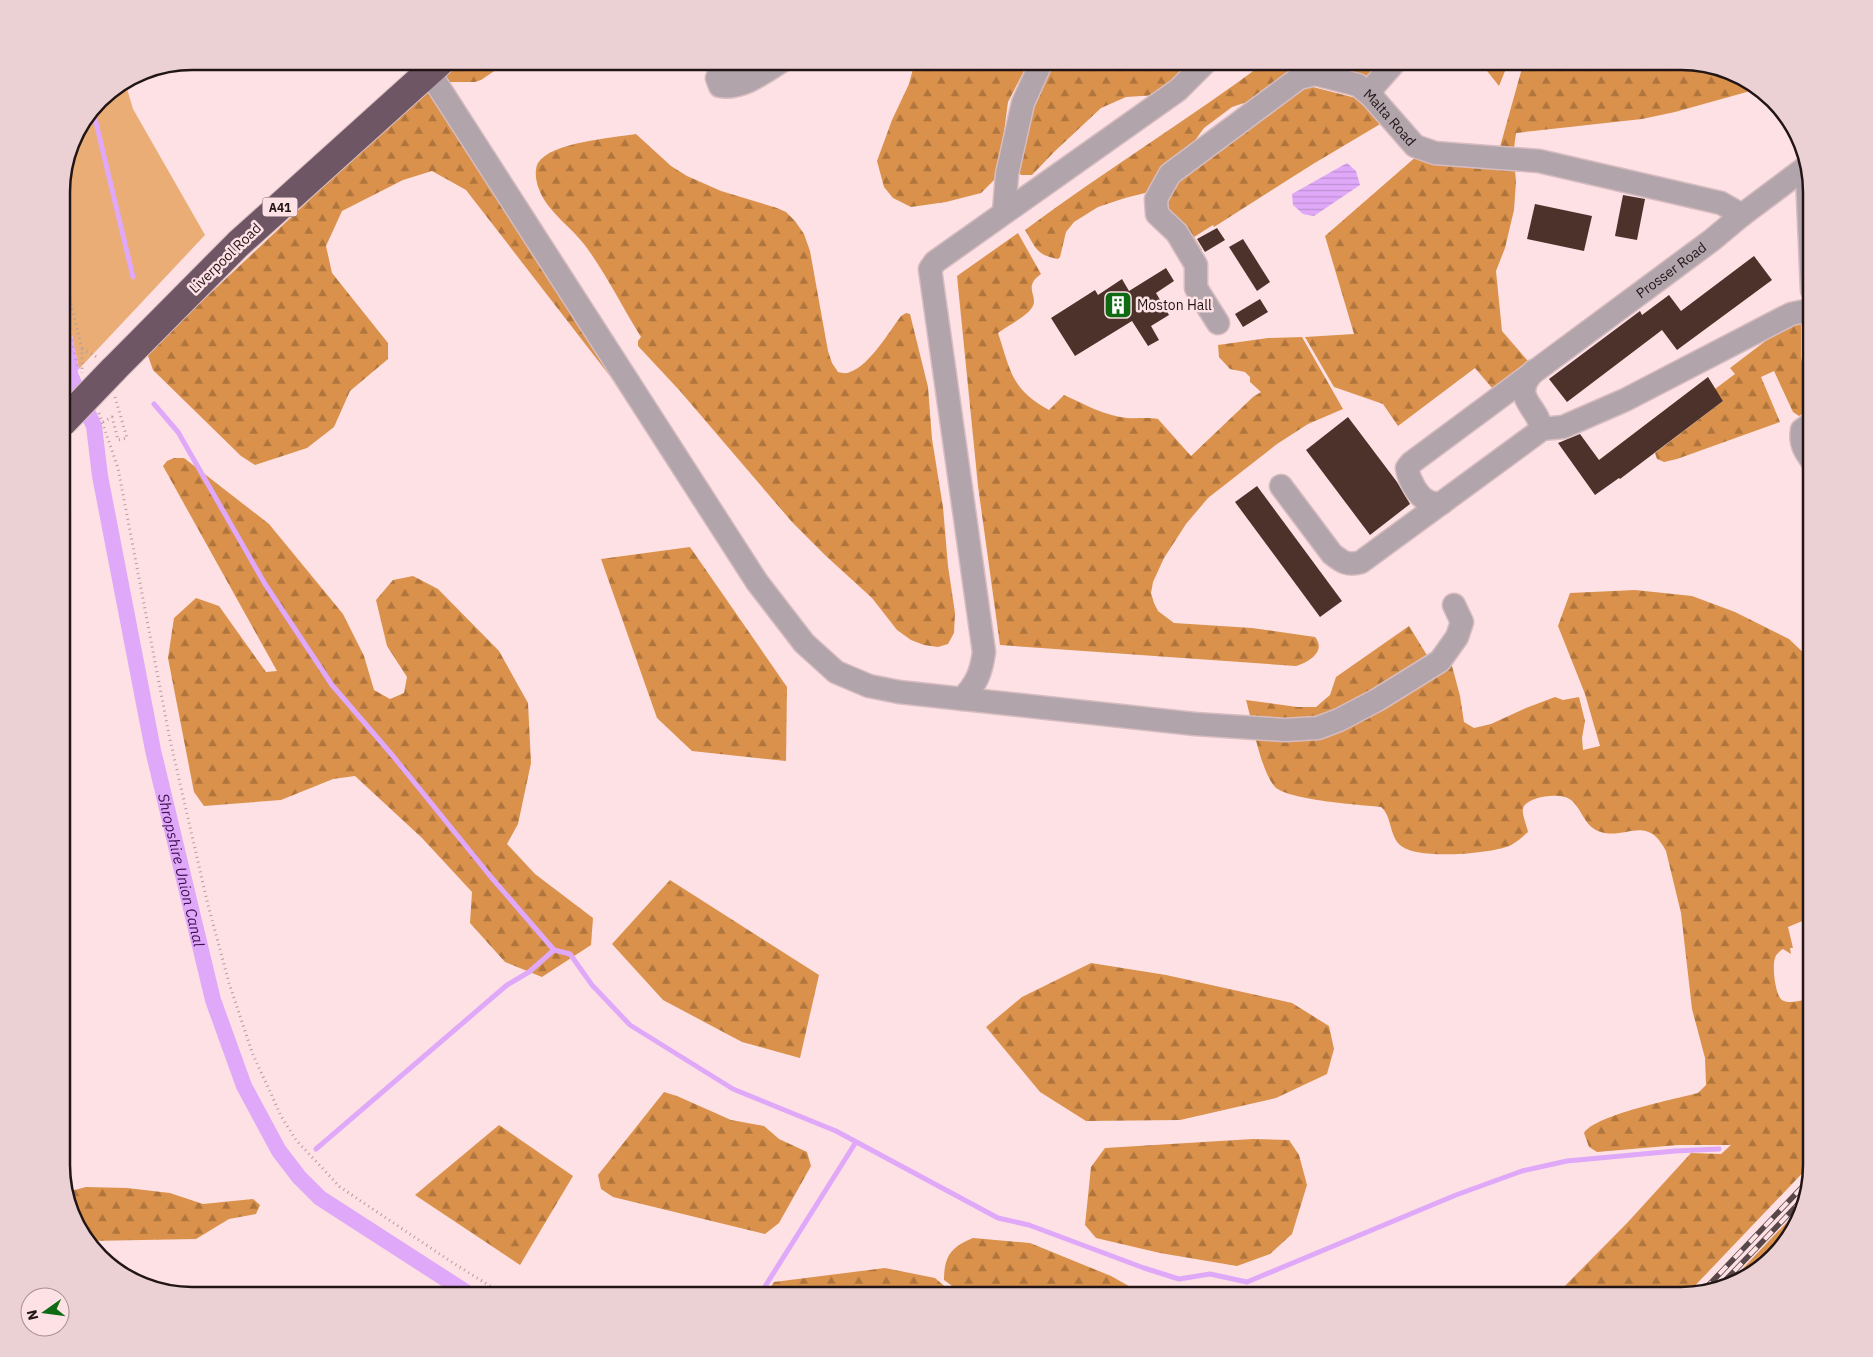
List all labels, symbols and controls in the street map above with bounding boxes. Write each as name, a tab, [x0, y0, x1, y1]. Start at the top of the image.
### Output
street label: Malta Road	[1360, 85, 1420, 150]
road number: A41	[262, 198, 298, 216]
street label: Liverpool Road	[185, 219, 265, 297]
street label: Prosser Road	[1632, 238, 1710, 302]
building icon: Moston Hall	[1103, 290, 1133, 320]
place label: Moston Hall	[1137, 296, 1212, 314]
water label: Shropshire Union Canal	[154, 791, 209, 948]
north arrow	[20, 1287, 70, 1337]
text: N	[22, 1308, 42, 1322]

